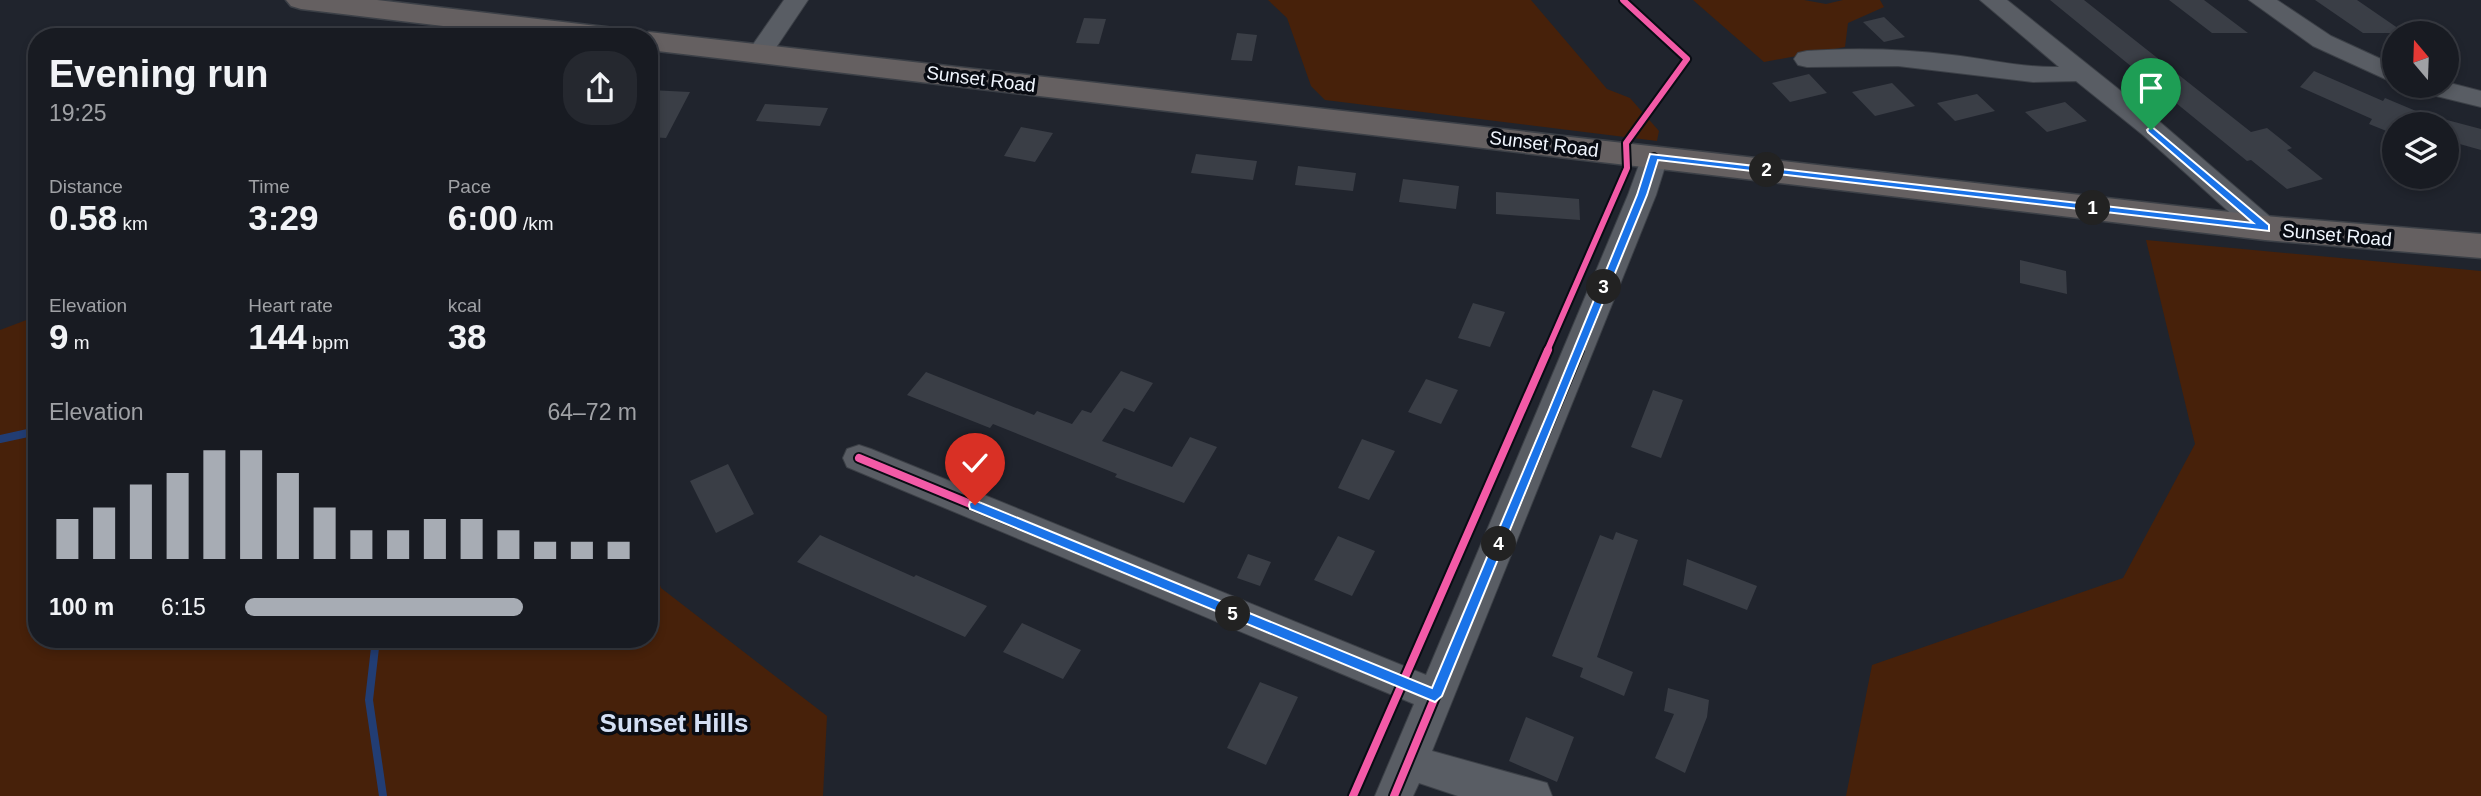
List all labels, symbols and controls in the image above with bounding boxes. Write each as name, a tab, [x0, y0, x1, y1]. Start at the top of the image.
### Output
north arrow	[2382, 21, 2459, 98]
map controls	[2382, 21, 2459, 189]
button: share	[563, 51, 637, 125]
text: Evening run	[49, 53, 269, 95]
pin	[2121, 58, 2181, 130]
street label: Sunset Road	[925, 62, 1037, 96]
icon: arrive	[2132, 69, 2170, 107]
text: 19:25	[49, 100, 107, 126]
button: layers	[2382, 112, 2459, 189]
street label: Sunset Road	[1488, 127, 1600, 161]
pin: 2	[1750, 152, 1784, 188]
text: 2	[1761, 159, 1772, 180]
text: Distance	[49, 176, 123, 197]
text: Time	[248, 176, 290, 197]
text: Pace	[448, 176, 491, 197]
pin: 1	[2076, 190, 2110, 226]
text: 1	[2087, 197, 2098, 218]
text: 0.58	[49, 198, 117, 237]
text: 3:29	[248, 198, 318, 237]
text: 6:00	[448, 198, 518, 237]
text: km	[117, 213, 148, 234]
text: /km	[518, 213, 554, 234]
street label: Sunset Road	[2281, 220, 2393, 250]
pin: 3	[1586, 270, 1622, 304]
text: 3	[1598, 276, 1609, 297]
text: Elevation	[49, 295, 127, 316]
text: Heart rate	[248, 295, 333, 316]
text: kcal	[448, 295, 481, 316]
text: 9	[49, 317, 68, 356]
text: 144	[248, 317, 307, 356]
text: 38	[448, 317, 487, 356]
text: m	[68, 332, 90, 353]
text: bpm	[307, 332, 349, 353]
text: Elevation	[49, 399, 144, 425]
text: 64–72 m	[547, 399, 637, 425]
pin	[945, 433, 1005, 505]
icon: check	[956, 444, 994, 482]
pin: 4	[1482, 526, 1516, 562]
text: 4	[1493, 533, 1504, 554]
text: 100 m	[49, 594, 114, 620]
text: 6:15	[161, 594, 206, 620]
pin: 5	[1216, 596, 1250, 632]
text: 5	[1227, 603, 1238, 624]
district label: Sunset Hills	[600, 708, 748, 738]

